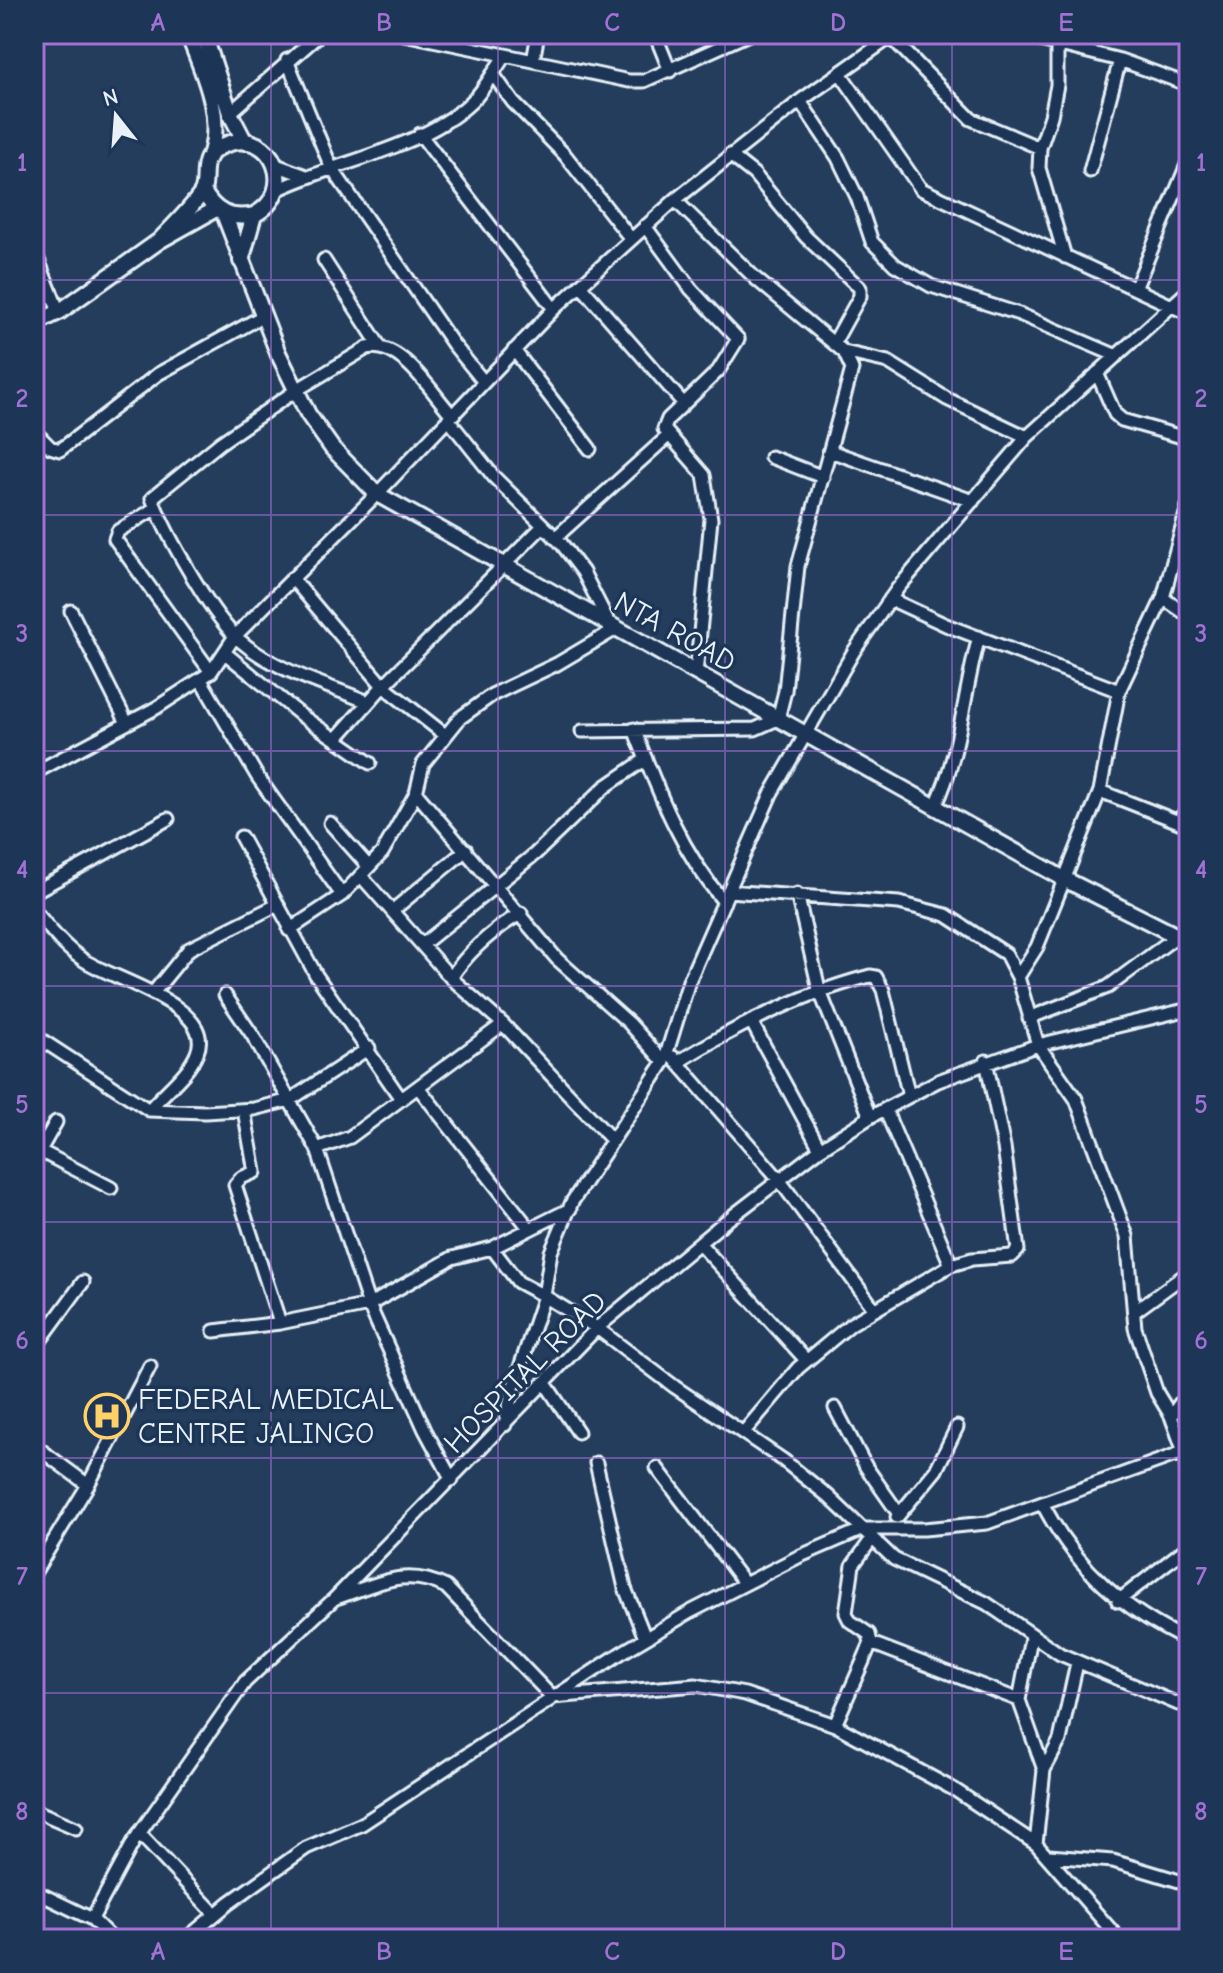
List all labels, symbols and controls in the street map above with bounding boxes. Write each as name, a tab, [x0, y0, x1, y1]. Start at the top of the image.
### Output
text: A	[151, 8, 166, 38]
text: B	[376, 8, 392, 38]
text: C	[604, 8, 620, 38]
text: D	[830, 8, 846, 38]
text: E	[1058, 8, 1074, 38]
north arrow	[76, 76, 156, 156]
text: N	[100, 83, 121, 112]
text: 1	[17, 148, 27, 178]
text: 1	[1196, 148, 1206, 178]
text: 2	[16, 384, 28, 414]
text: 2	[1195, 384, 1207, 414]
street label: NTA ROAD	[608, 584, 742, 680]
text: 3	[16, 619, 28, 649]
text: 3	[1195, 619, 1207, 649]
text: 4	[16, 855, 28, 885]
text: 4	[1195, 855, 1207, 885]
text: 5	[15, 1090, 29, 1120]
text: 5	[1194, 1090, 1208, 1120]
street label: HOSPITAL ROAD	[437, 1284, 613, 1460]
text: 6	[15, 1326, 29, 1356]
text: 6	[1194, 1326, 1208, 1356]
place label: FEDERAL MEDICAL CENTRE JALINGO	[138, 1382, 394, 1451]
hospital icon: FEDERAL MEDICAL CENTRE JALINGO	[83, 1392, 131, 1440]
text: 7	[16, 1562, 28, 1592]
text: 7	[1195, 1562, 1207, 1592]
text: 8	[15, 1797, 29, 1827]
text: 8	[1194, 1797, 1208, 1827]
text: A	[151, 1937, 166, 1967]
text: B	[376, 1937, 392, 1967]
text: C	[604, 1937, 620, 1967]
text: D	[830, 1937, 846, 1967]
text: E	[1058, 1937, 1074, 1967]

